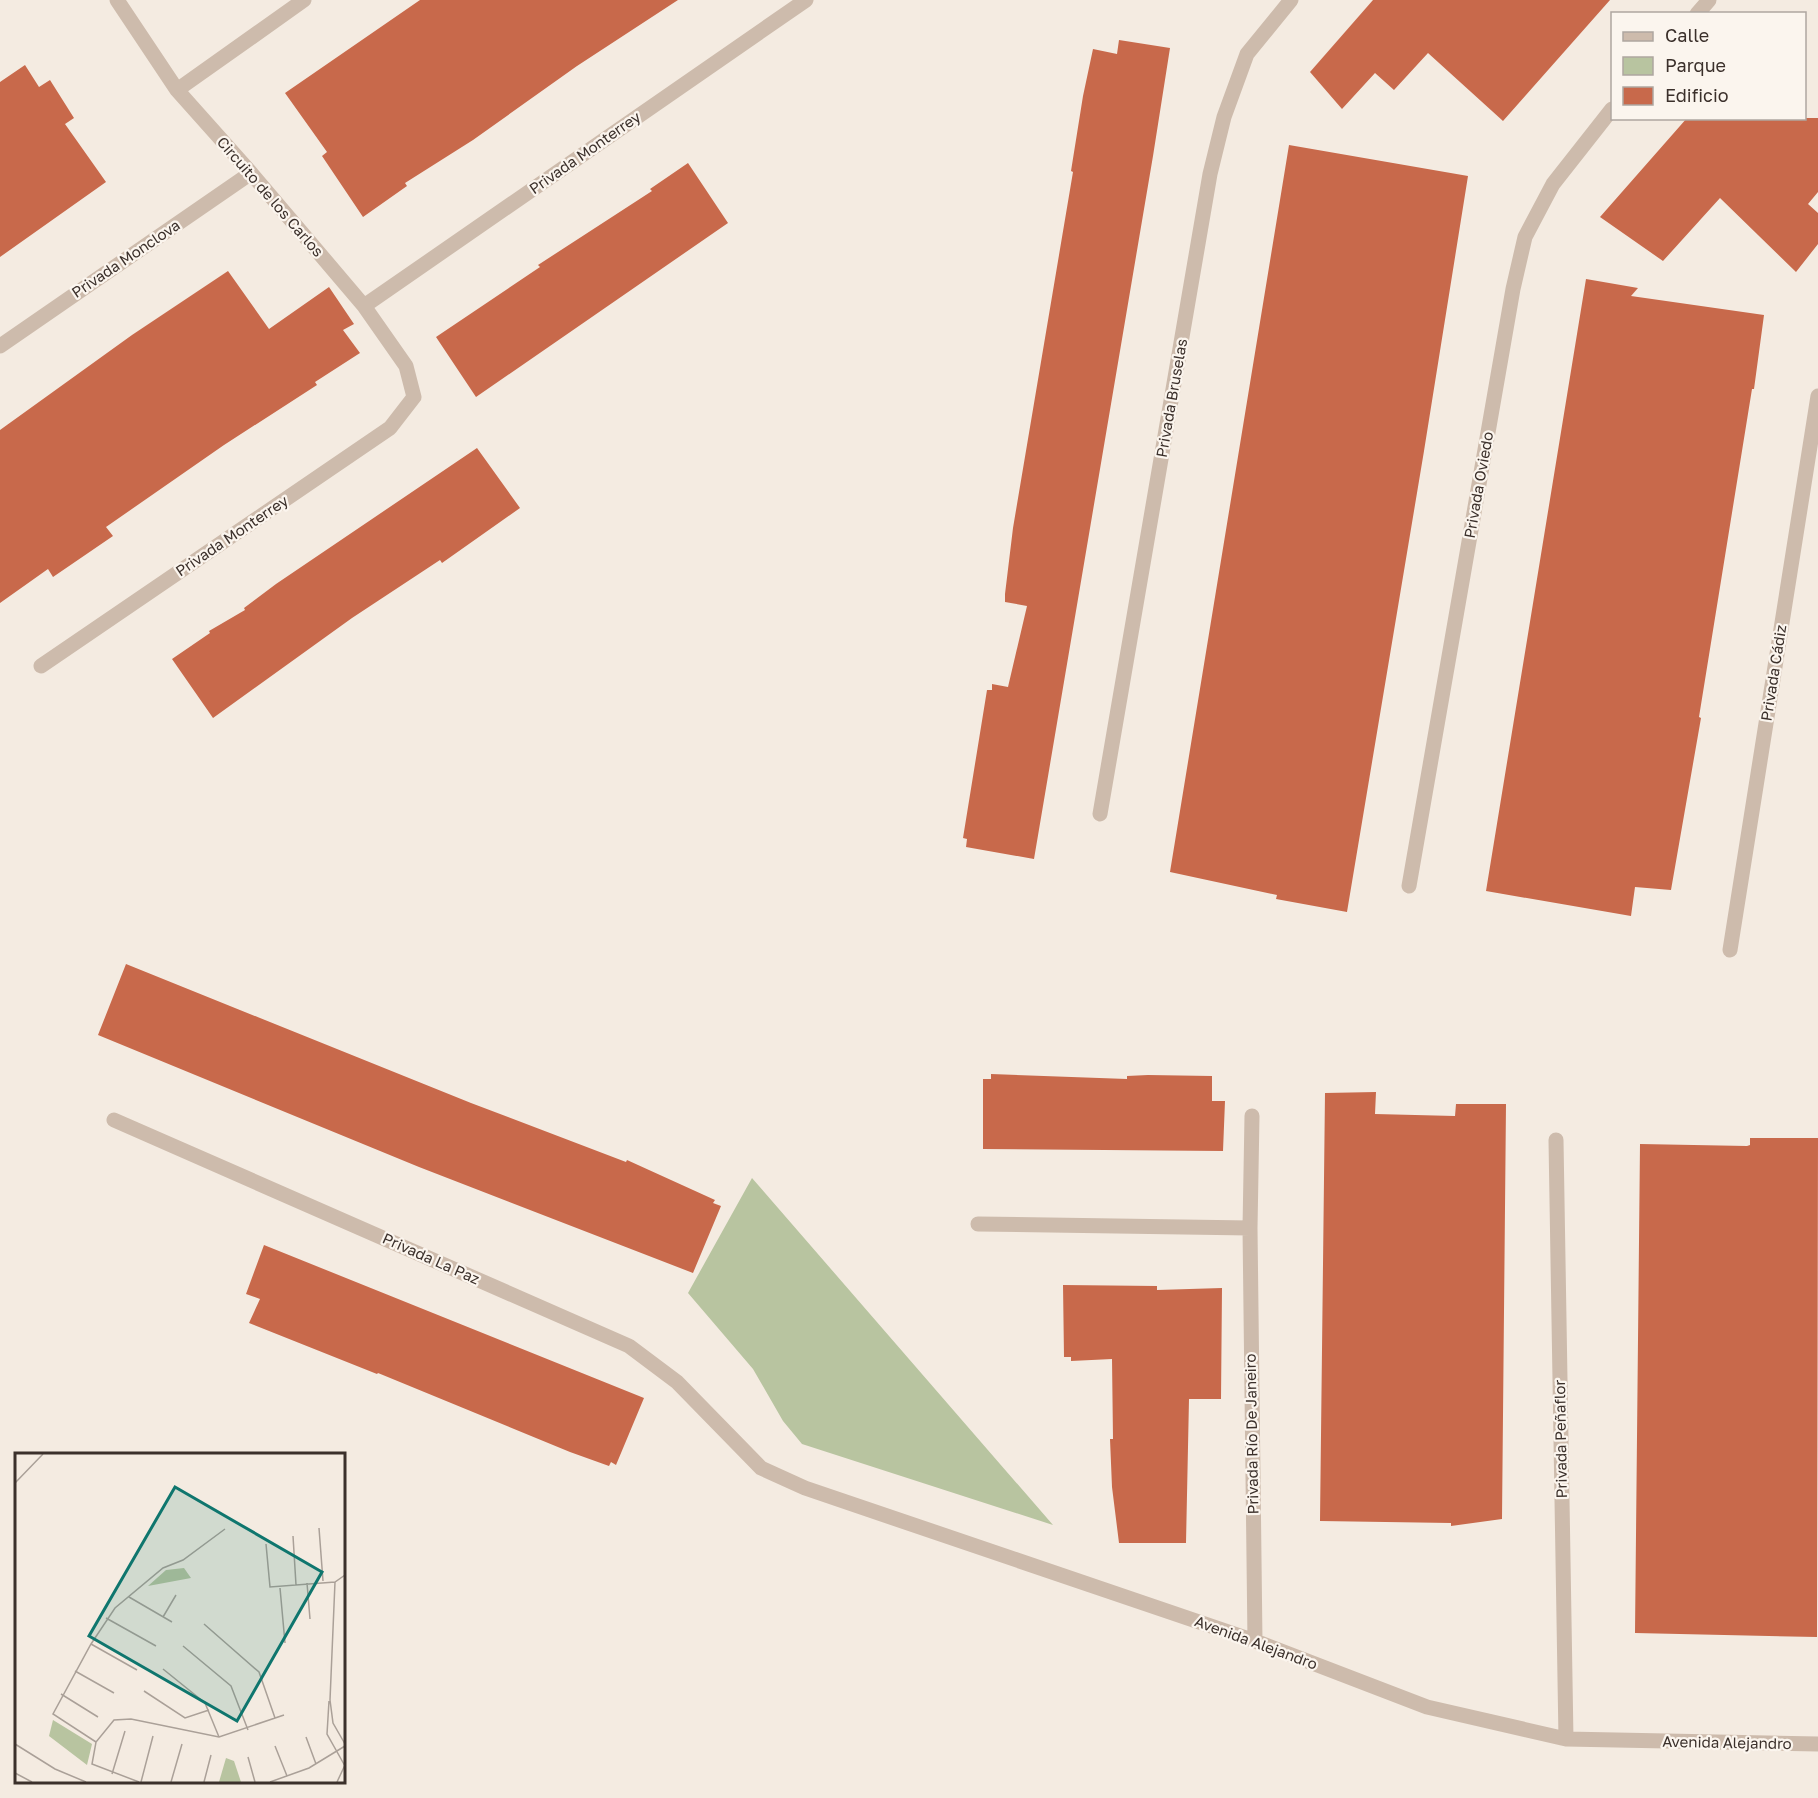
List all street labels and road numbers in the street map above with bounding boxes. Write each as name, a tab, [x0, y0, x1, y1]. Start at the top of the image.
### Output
street label: Privada Monterrey	[525, 107, 644, 197]
street label: Circuito de los Carlos	[214, 133, 328, 260]
street label: Privada Monclova	[68, 215, 183, 301]
street label: Privada Bruselas	[1152, 337, 1190, 459]
street label: Privada Oviedo	[1460, 430, 1496, 540]
street label: Privada Monterrey	[172, 491, 292, 579]
street label: Privada Cádiz	[1757, 623, 1790, 722]
street label: Privada La Paz	[380, 1229, 483, 1288]
street label: Privada Río De Janeiro	[1241, 1353, 1261, 1515]
street label: Privada Peñaflor	[1550, 1379, 1570, 1498]
street label: Avenida Alejandro	[1192, 1611, 1320, 1673]
street label: Avenida Alejandro	[1662, 1732, 1792, 1752]

